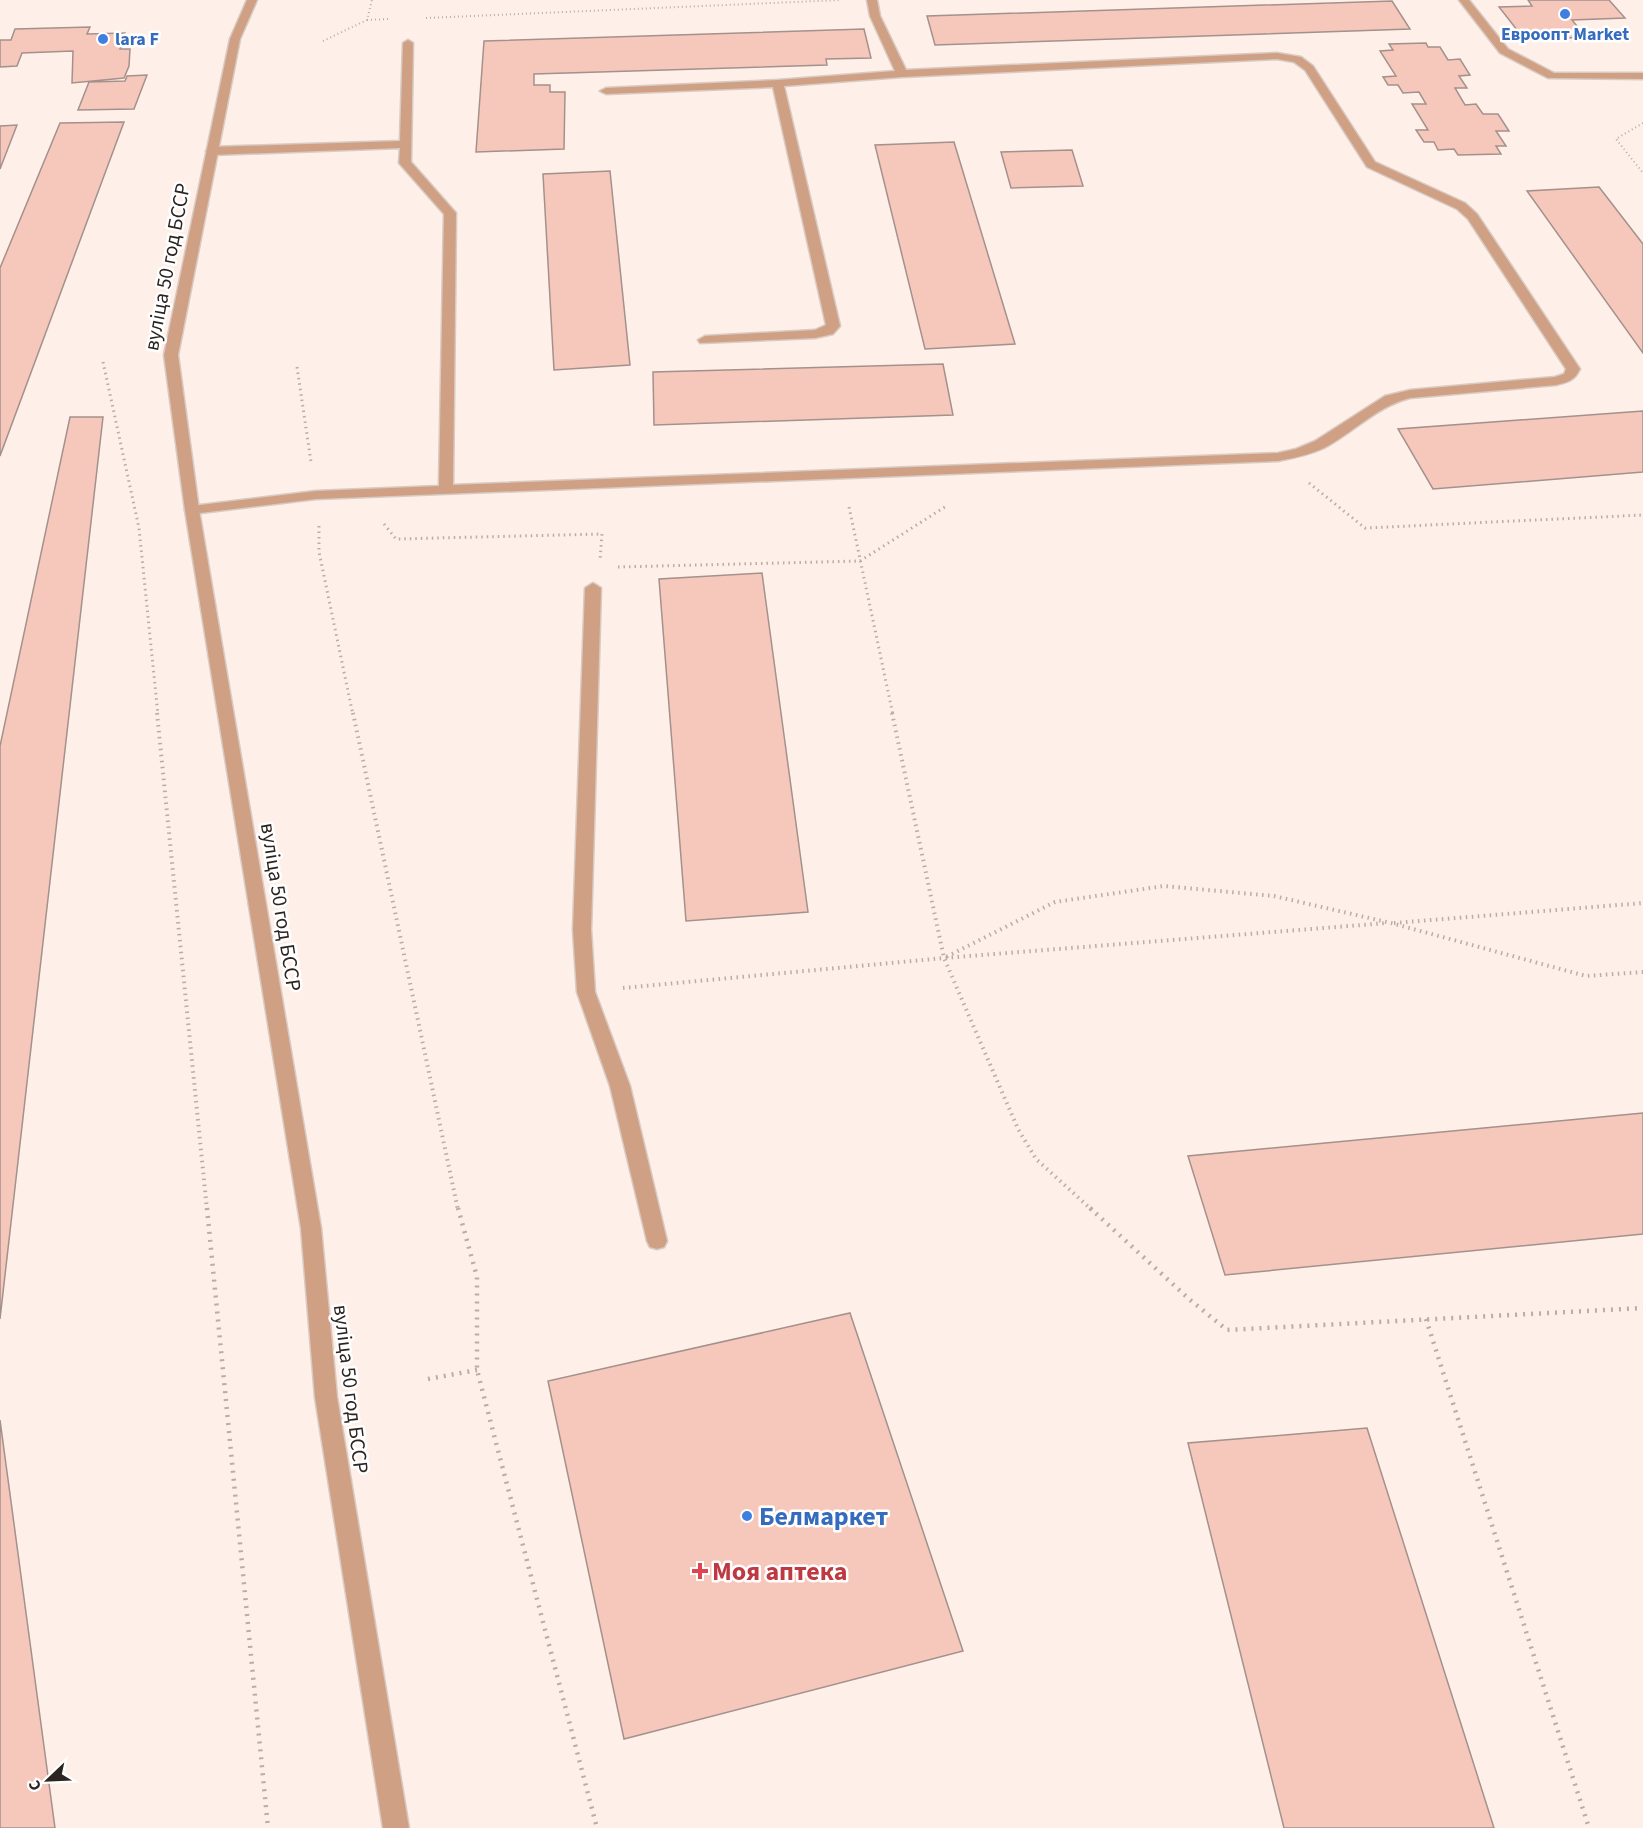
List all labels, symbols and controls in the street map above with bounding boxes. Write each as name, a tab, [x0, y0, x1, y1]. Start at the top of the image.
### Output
marker: Евроопт Market	[1558, 7, 1572, 21]
place label: Евроопт Market	[1501, 22, 1629, 47]
place label: lara F	[115, 27, 159, 52]
marker: lara F	[96, 32, 110, 46]
street label: вуліца 50 год БССР	[136, 181, 198, 353]
street label: вуліца 50 год БССР	[253, 821, 309, 993]
street label: вуліца 50 год БССР	[326, 1303, 376, 1475]
place label: Белмаркет	[759, 1498, 888, 1535]
marker: Белмаркет	[740, 1509, 754, 1523]
place label: Моя аптека	[712, 1553, 848, 1590]
marker: Моя аптека	[693, 1564, 707, 1578]
north arrow	[18, 1750, 78, 1810]
text: С	[23, 1777, 47, 1794]

